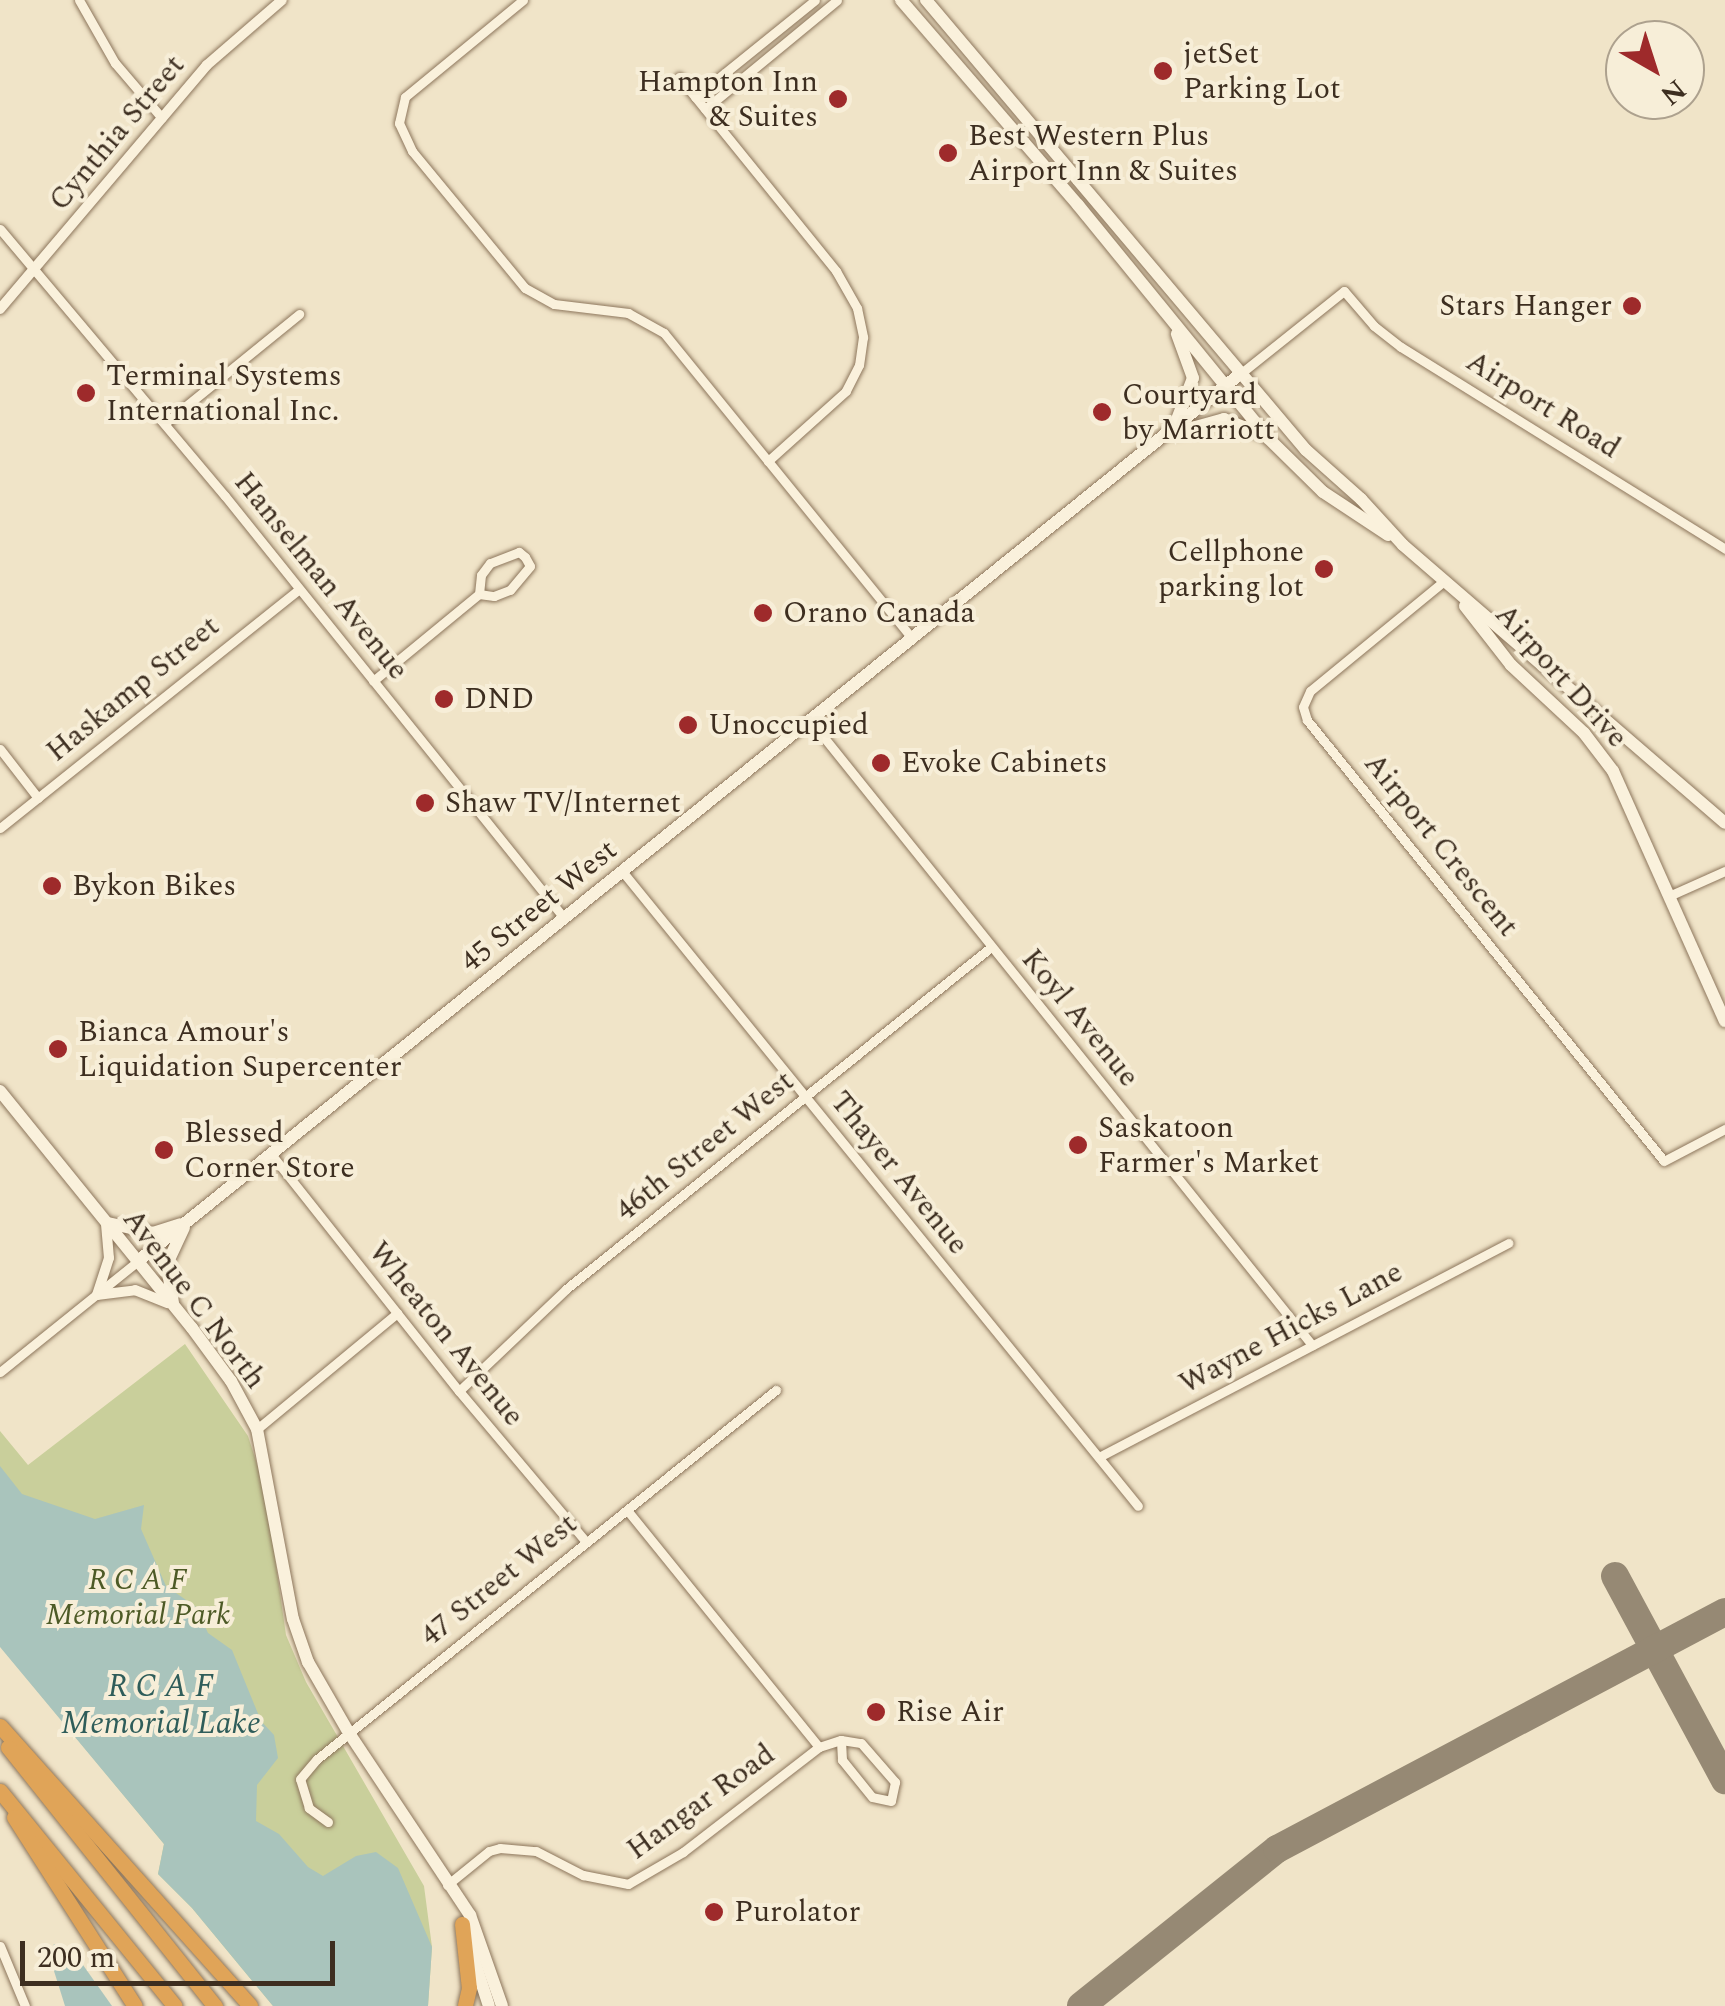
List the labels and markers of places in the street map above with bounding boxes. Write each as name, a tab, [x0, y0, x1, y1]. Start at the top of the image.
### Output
place label: jetSet Parking Lot	[1183, 36, 1341, 106]
marker: jetSet Parking Lot	[1152, 60, 1174, 82]
place label: Hampton Inn & Suites	[638, 64, 818, 134]
marker: Hampton Inn & Suites	[827, 88, 849, 110]
place label: Best Western Plus Airport Inn & Suites	[968, 118, 1238, 188]
marker: Best Western Plus Airport Inn & Suites	[937, 142, 959, 164]
place label: Stars Hanger	[1439, 288, 1612, 324]
marker: Stars Hanger	[1621, 295, 1643, 317]
place label: Terminal Systems International Inc.	[106, 358, 342, 428]
place label: Courtyard by Marriott	[1122, 377, 1275, 448]
marker: Terminal Systems International Inc.	[75, 382, 97, 404]
marker: Courtyard by Marriott	[1091, 401, 1113, 423]
place label: Cellphone parking lot	[1158, 534, 1304, 604]
marker: Cellphone parking lot	[1313, 558, 1335, 580]
place label: Orano Canada	[783, 595, 975, 631]
marker: Orano Canada	[752, 602, 774, 624]
place label: DND	[464, 681, 534, 717]
marker: DND	[433, 688, 455, 710]
place label: Unoccupied	[708, 707, 869, 743]
marker: Unoccupied	[677, 714, 699, 736]
place label: Evoke Cabinets	[901, 745, 1107, 781]
marker: Evoke Cabinets	[870, 752, 892, 774]
place label: Shaw TV/Internet	[445, 785, 681, 821]
marker: Shaw TV/Internet	[414, 792, 436, 814]
place label: Bykon Bikes	[72, 868, 236, 904]
marker: Bykon Bikes	[41, 875, 63, 897]
place label: Bianca Amour's Liquidation Supercenter	[78, 1014, 402, 1084]
marker: Bianca Amour's Liquidation Supercenter	[47, 1038, 69, 1060]
place label: Saskatoon Farmer's Market	[1098, 1110, 1319, 1180]
place label: Blessed Corner Store	[184, 1115, 355, 1186]
marker: Saskatoon Farmer's Market	[1067, 1134, 1089, 1156]
marker: Blessed Corner Store	[153, 1139, 175, 1161]
place label: Rise Air	[896, 1694, 1004, 1730]
marker: Rise Air	[865, 1701, 887, 1723]
place label: Purolator	[734, 1894, 860, 1930]
marker: Purolator	[703, 1901, 725, 1923]

